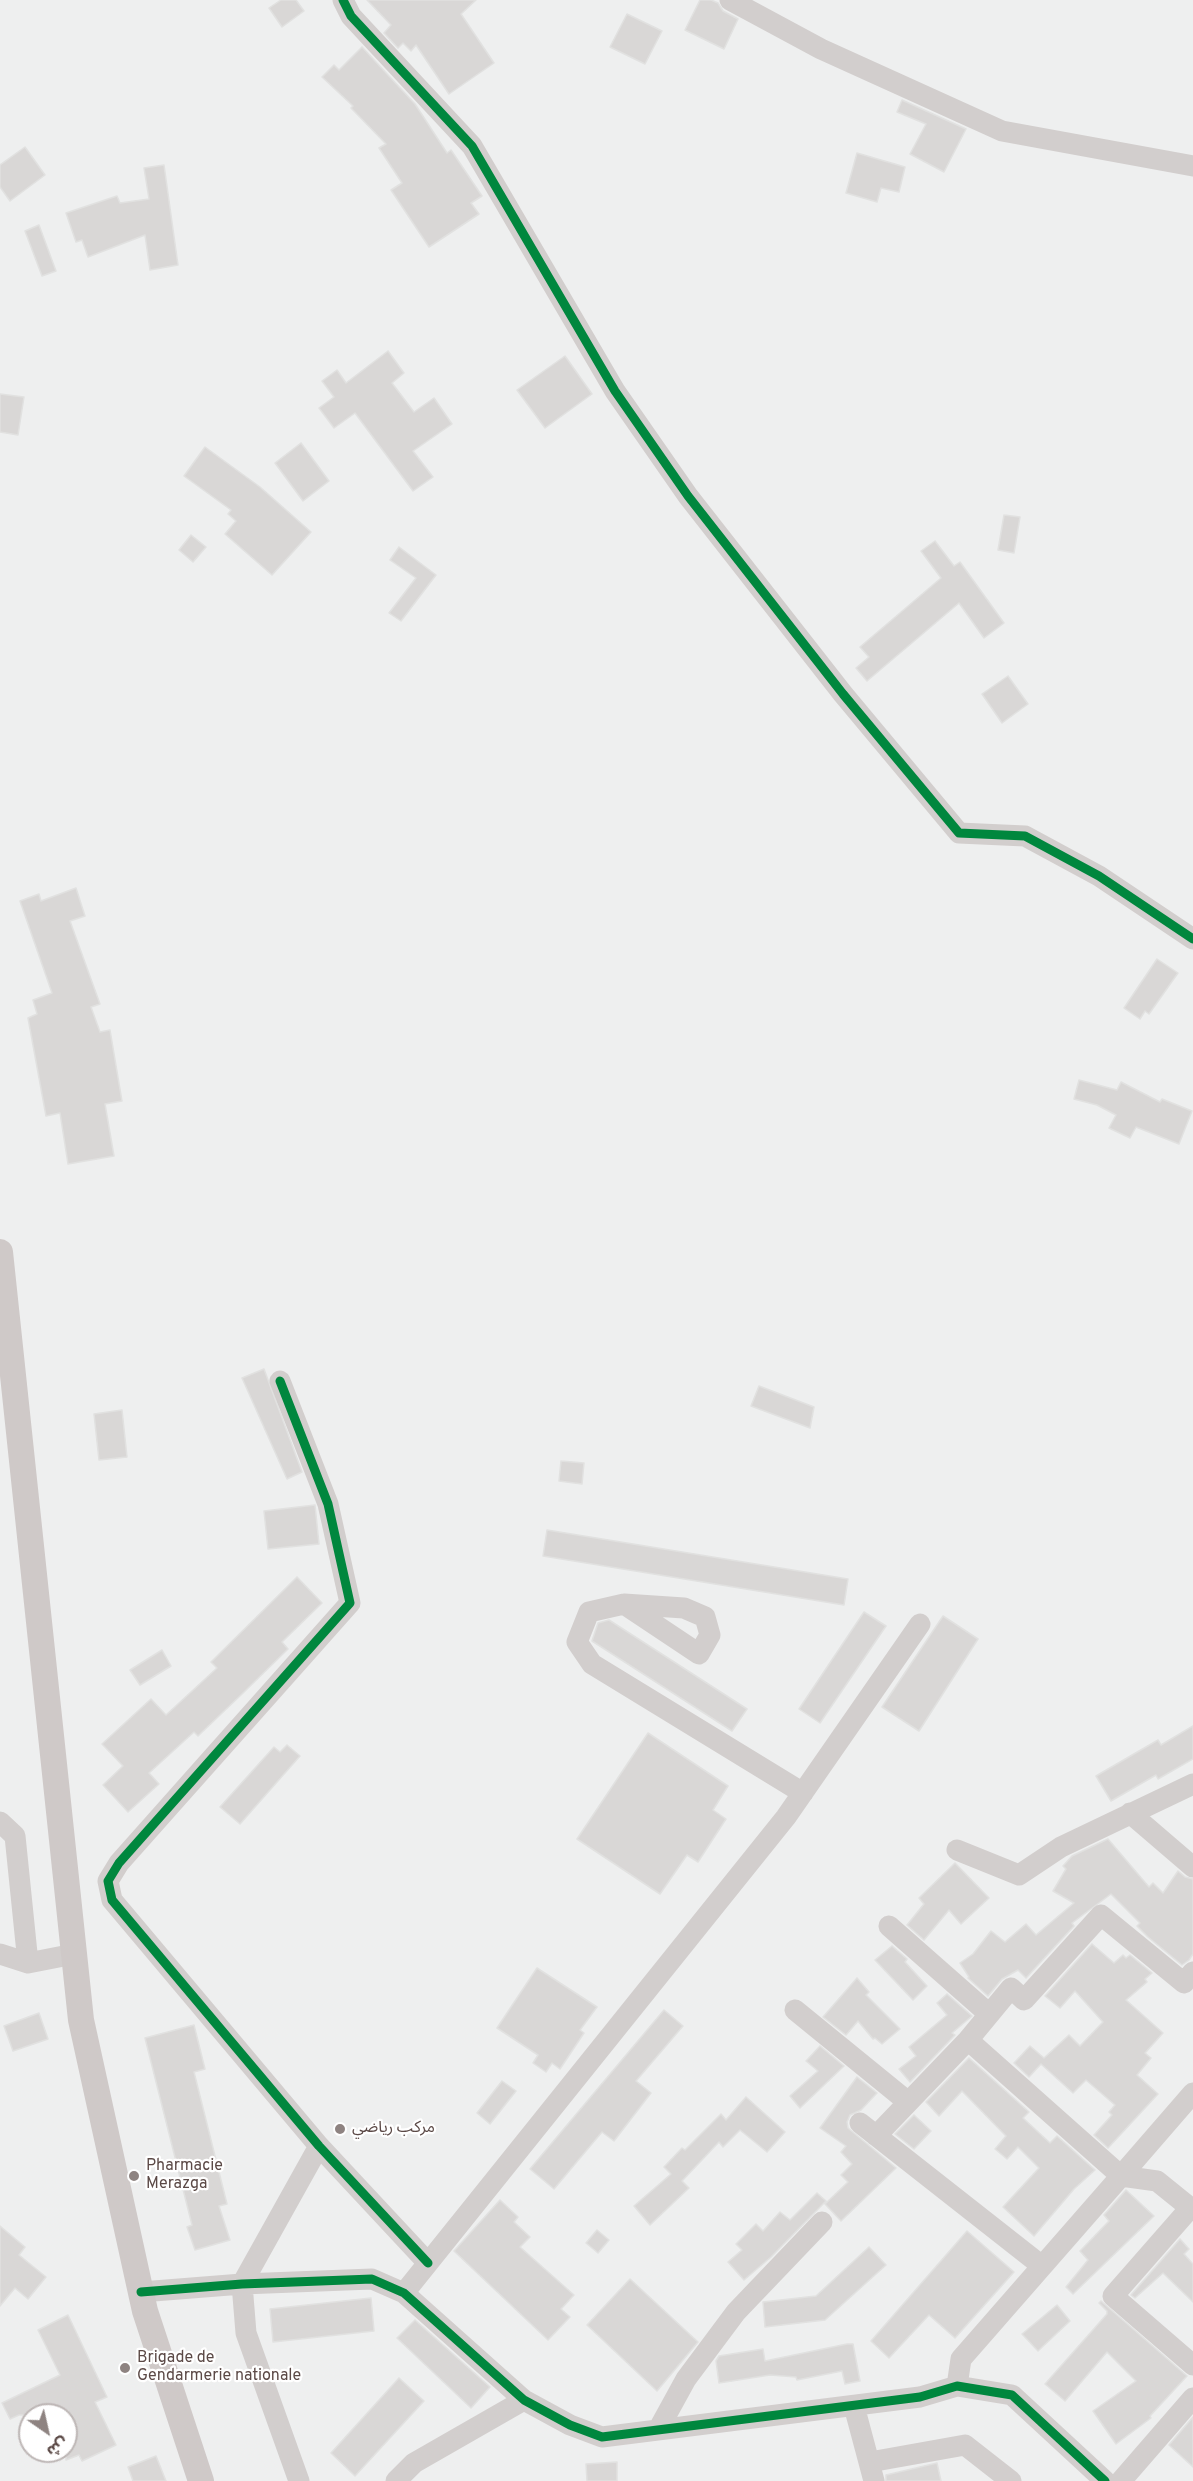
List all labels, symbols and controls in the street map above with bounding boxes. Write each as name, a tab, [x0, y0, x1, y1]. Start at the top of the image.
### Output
place label: مركب رياضي	[352, 2119, 435, 2139]
marker: مركب رياضي	[333, 2122, 347, 2136]
place label: Pharmacie Merazga	[146, 2157, 223, 2195]
marker: Pharmacie Merazga	[127, 2169, 141, 2183]
place label: Brigade de Gendarmerie nationale	[137, 2349, 301, 2387]
marker: Brigade de Gendarmerie nationale	[118, 2361, 132, 2375]
north arrow	[18, 2403, 78, 2463]
text: ش	[42, 2432, 72, 2461]

